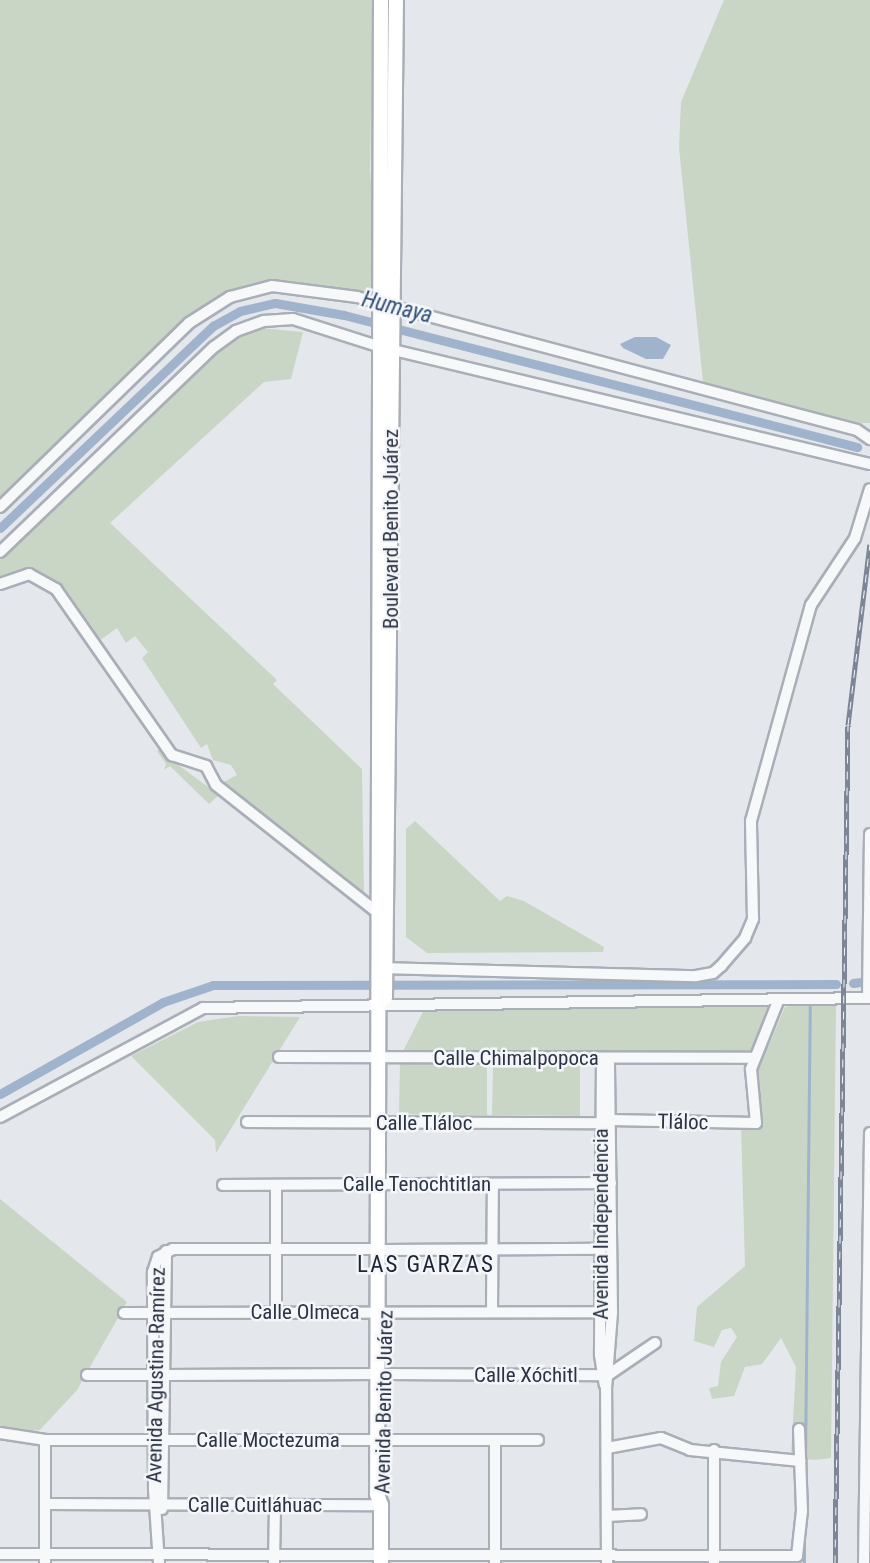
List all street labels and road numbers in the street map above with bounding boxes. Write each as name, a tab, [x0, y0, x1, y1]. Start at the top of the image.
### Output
street label: Boulevard Benito Juárez	[378, 429, 404, 629]
street label: Calle Chimalpopoca	[433, 1045, 599, 1071]
street label: Tláloc	[657, 1109, 709, 1135]
street label: Calle Tláloc	[375, 1110, 473, 1136]
street label: Avenida Independencia	[588, 1128, 614, 1320]
street label: Calle Tenochtitlan	[343, 1171, 491, 1197]
street label: Avenida Agustina Ramírez	[142, 1267, 170, 1483]
street label: Calle Olmeca	[250, 1299, 360, 1325]
street label: Avenida Benito Juárez	[370, 1310, 398, 1494]
street label: Calle Xóchitl	[474, 1362, 578, 1388]
street label: Calle Moctezuma	[196, 1427, 340, 1453]
street label: Calle Cuitláhuac	[188, 1492, 322, 1518]

